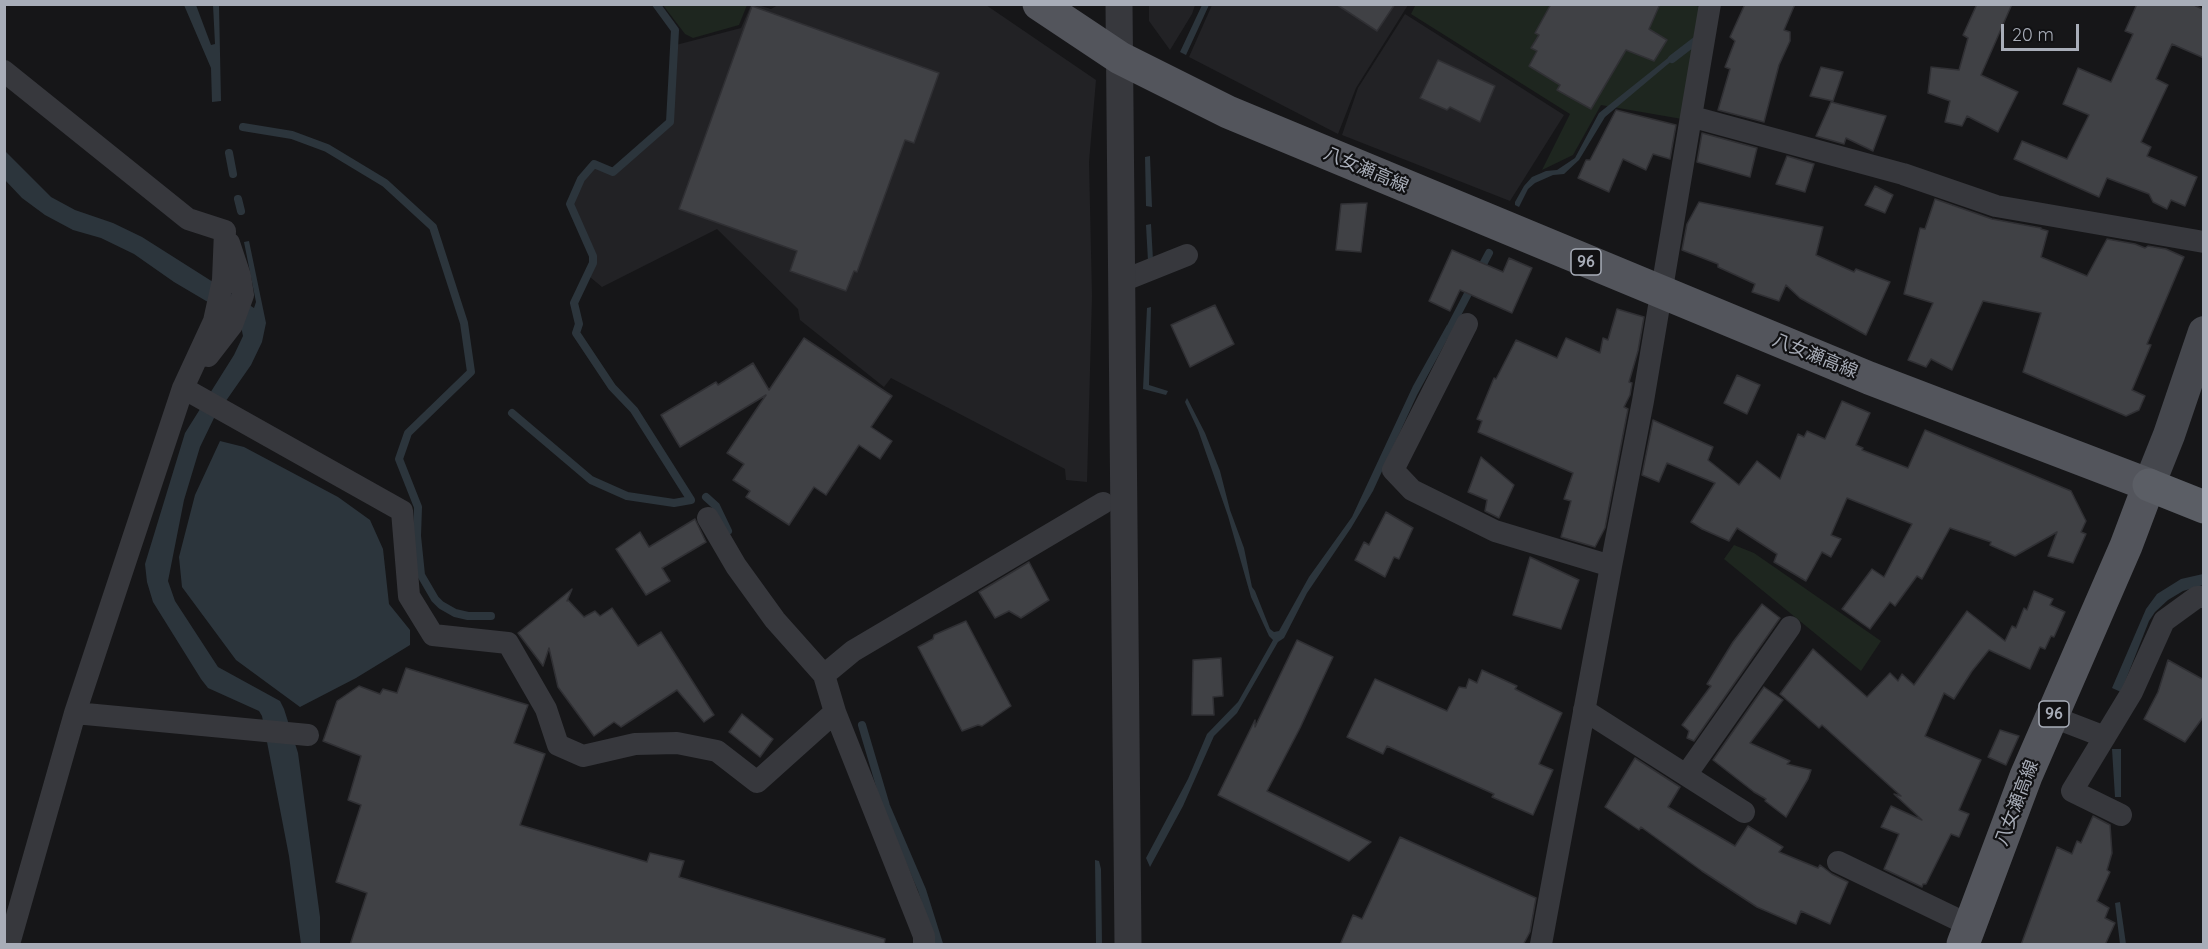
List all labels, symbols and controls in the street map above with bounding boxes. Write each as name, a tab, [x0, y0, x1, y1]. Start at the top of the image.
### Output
scale bar	[2004, 12, 2082, 50]
text: 20 m	[2012, 23, 2054, 46]
street label: 八女瀬高線	[1320, 142, 1412, 198]
road number: 96	[1571, 249, 1601, 275]
street label: 八女瀬高線	[1769, 329, 1861, 383]
road number: 96	[2039, 701, 2069, 727]
street label: 八女瀬高線	[1991, 757, 2043, 849]

